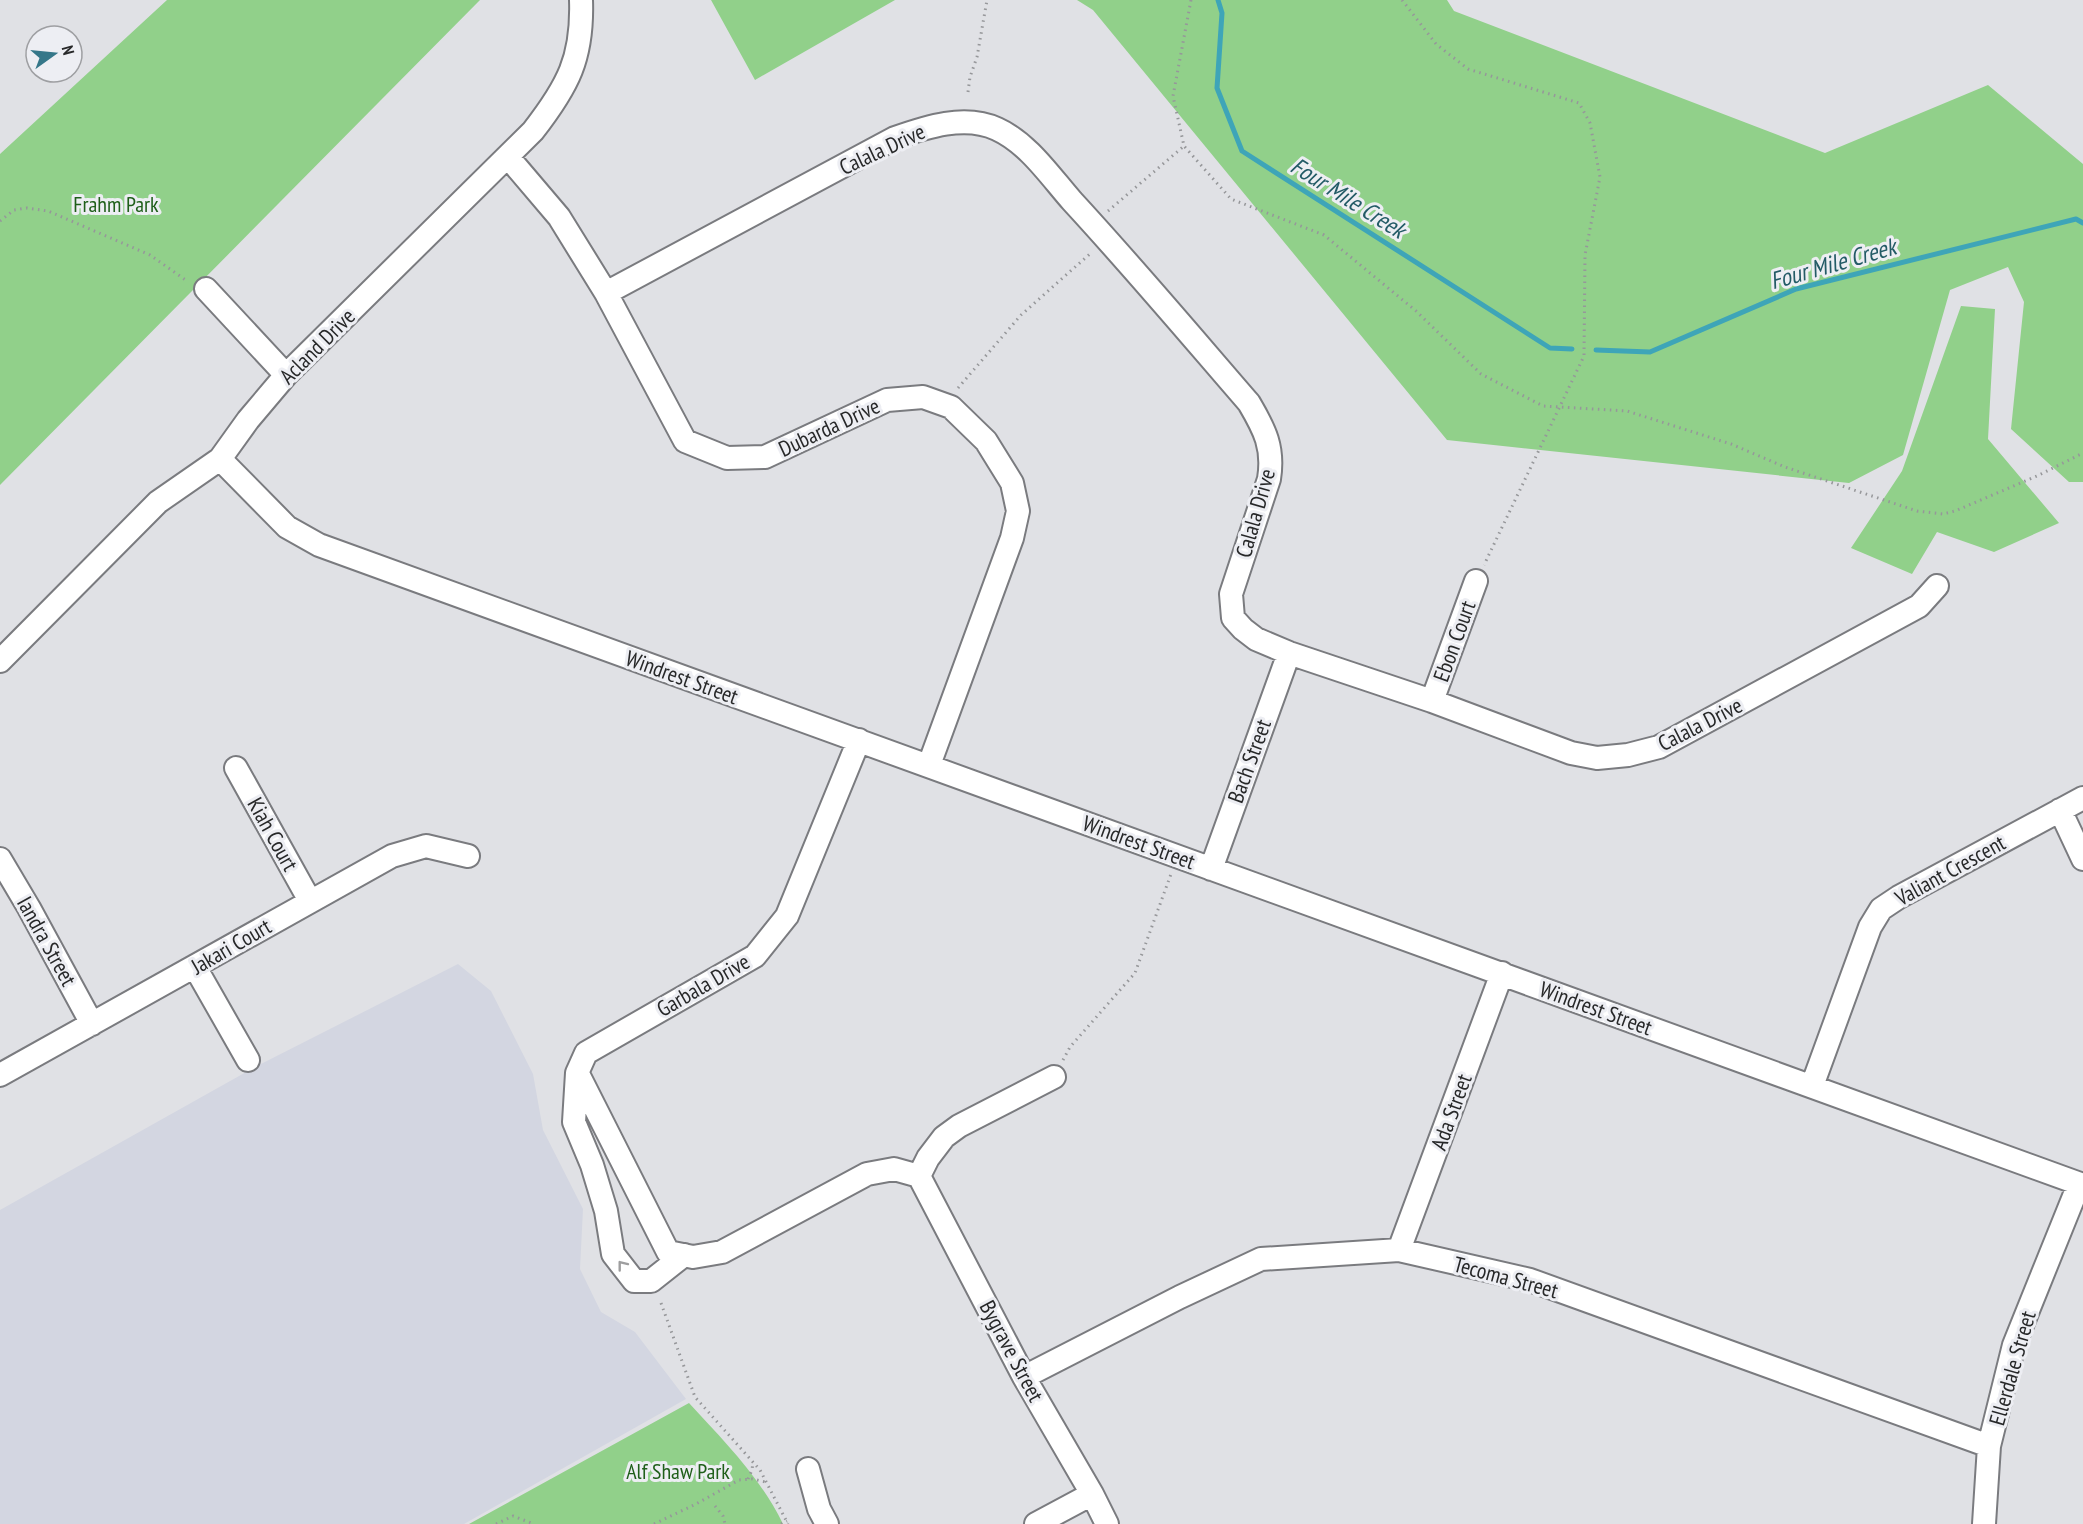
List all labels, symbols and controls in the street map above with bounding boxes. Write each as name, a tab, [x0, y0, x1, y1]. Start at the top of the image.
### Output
north arrow	[24, 24, 84, 84]
text: N	[58, 43, 79, 57]
street label: Calala Drive	[835, 117, 929, 181]
water label: Four Mile Creek	[1285, 150, 1414, 246]
park label: Frahm Park	[73, 190, 159, 218]
water label: Four Mile Creek	[1766, 230, 1902, 296]
street label: Acland Drive	[273, 302, 361, 390]
street label: Dubarda Drive	[774, 391, 884, 463]
street label: Calala Drive	[1229, 465, 1281, 561]
street label: Ebon Court	[1426, 597, 1482, 685]
street label: Windrest Street	[622, 644, 742, 710]
street label: Calala Drive	[1653, 691, 1747, 757]
street label: Bach Street	[1221, 715, 1277, 807]
street label: Kiah Court	[241, 792, 305, 876]
street label: Windrest Street	[1079, 809, 1199, 875]
street label: Valiant Crescent	[1889, 828, 2010, 912]
street label: Iandra Street	[11, 891, 83, 991]
street label: Jakari Court	[185, 912, 276, 981]
street label: Garbala Drive	[652, 947, 754, 1023]
street label: Windrest Street	[1536, 975, 1656, 1041]
street label: Ada Street	[1424, 1070, 1478, 1154]
street label: Tecoma Street	[1451, 1250, 1561, 1304]
one-way arrow	[618, 1261, 629, 1272]
street label: Bygrave Street	[974, 1296, 1050, 1406]
street label: Ellerdale Street	[1982, 1308, 2042, 1428]
park label: Alf Shaw Park	[626, 1457, 730, 1485]

